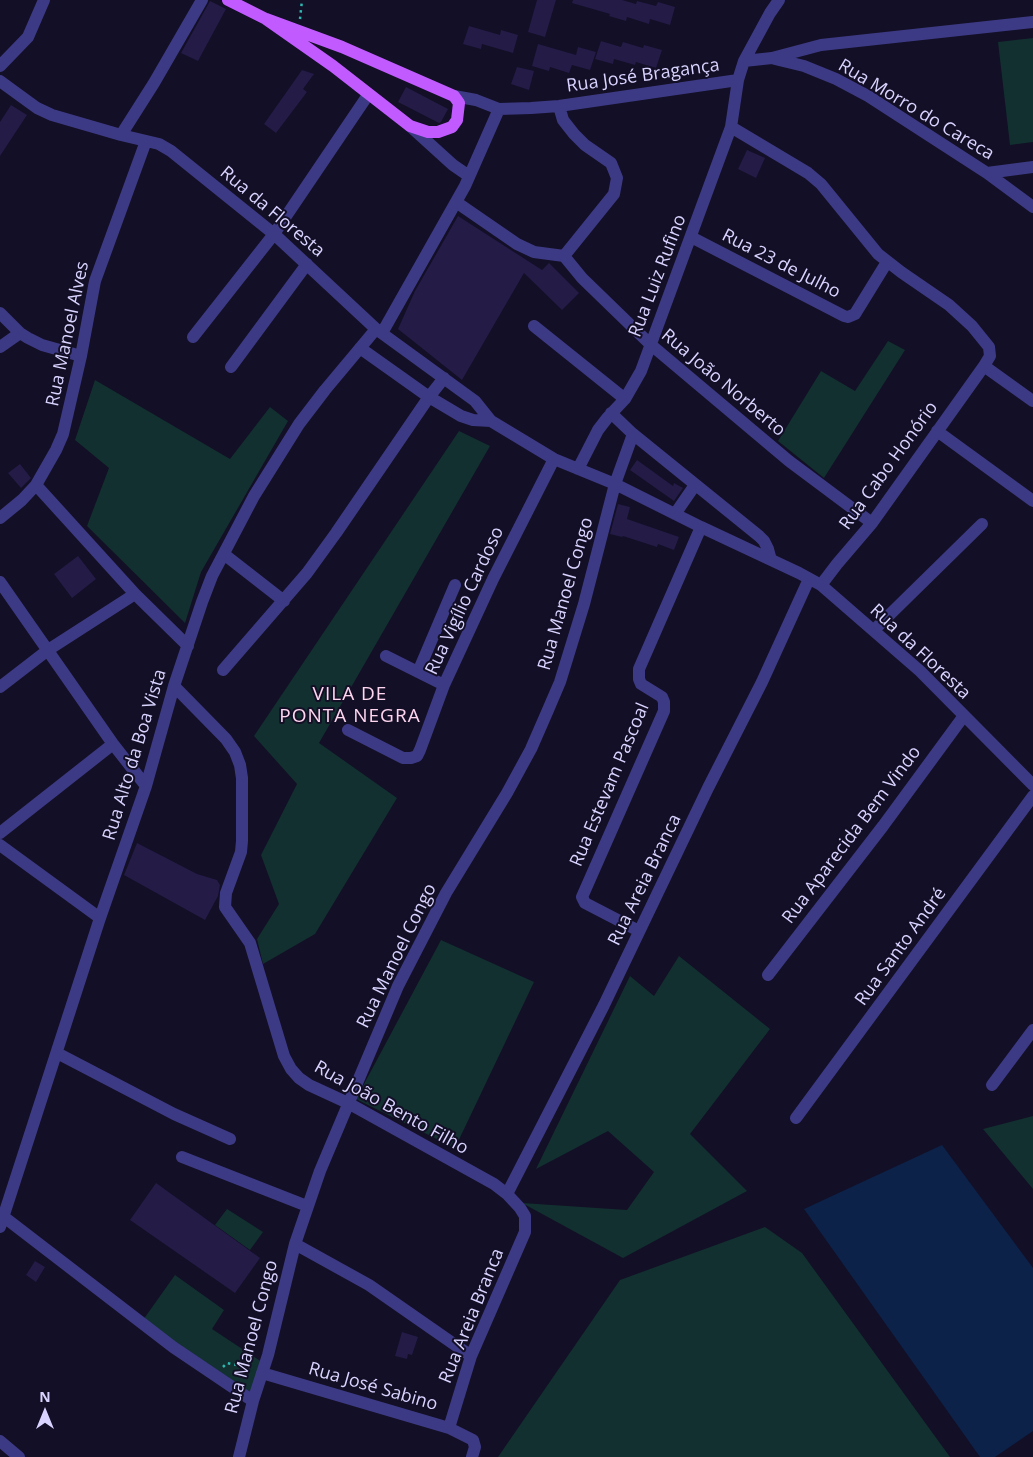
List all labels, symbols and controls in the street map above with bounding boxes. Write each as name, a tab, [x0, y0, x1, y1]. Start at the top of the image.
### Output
street label: Rua José Bragança	[565, 55, 721, 97]
street label: Rua Morro do Careca	[834, 55, 998, 165]
street label: Rua da Floresta	[215, 162, 329, 262]
street label: Rua Luiz Rufino	[625, 212, 691, 340]
street label: Rua 23 de Julho	[718, 225, 844, 303]
street label: Rua Manoel Alves	[42, 259, 94, 409]
street label: Rua João Norberto	[657, 325, 789, 441]
street label: Rua Cabo Honório	[835, 398, 943, 534]
street label: Rua Manoel Congo	[534, 515, 598, 673]
street label: Rua Vigílio Cardoso	[421, 523, 509, 679]
street label: Rua da Floresta	[865, 600, 975, 704]
street label: Rua Alto da Boa Vista	[99, 667, 171, 843]
district label: VILA DE PONTA NEGRA	[278, 684, 422, 728]
street label: Rua Estevam Pascoal	[566, 700, 654, 870]
street label: Rua Aparecida Bem Vindo	[778, 742, 926, 928]
street label: Rua Areia Branca	[604, 811, 686, 949]
street label: Rua Manoel Congo	[353, 880, 441, 1032]
street label: Rua Santo André	[851, 884, 951, 1010]
street label: Rua João Bento Filho	[310, 1057, 472, 1159]
street label: Rua Areia Branca	[435, 1245, 509, 1387]
street label: Rua Manoel Congo	[221, 1258, 283, 1416]
street label: Rua José Sabino	[306, 1358, 440, 1416]
north arrow	[20, 1387, 70, 1437]
text: N	[39, 1387, 51, 1406]

